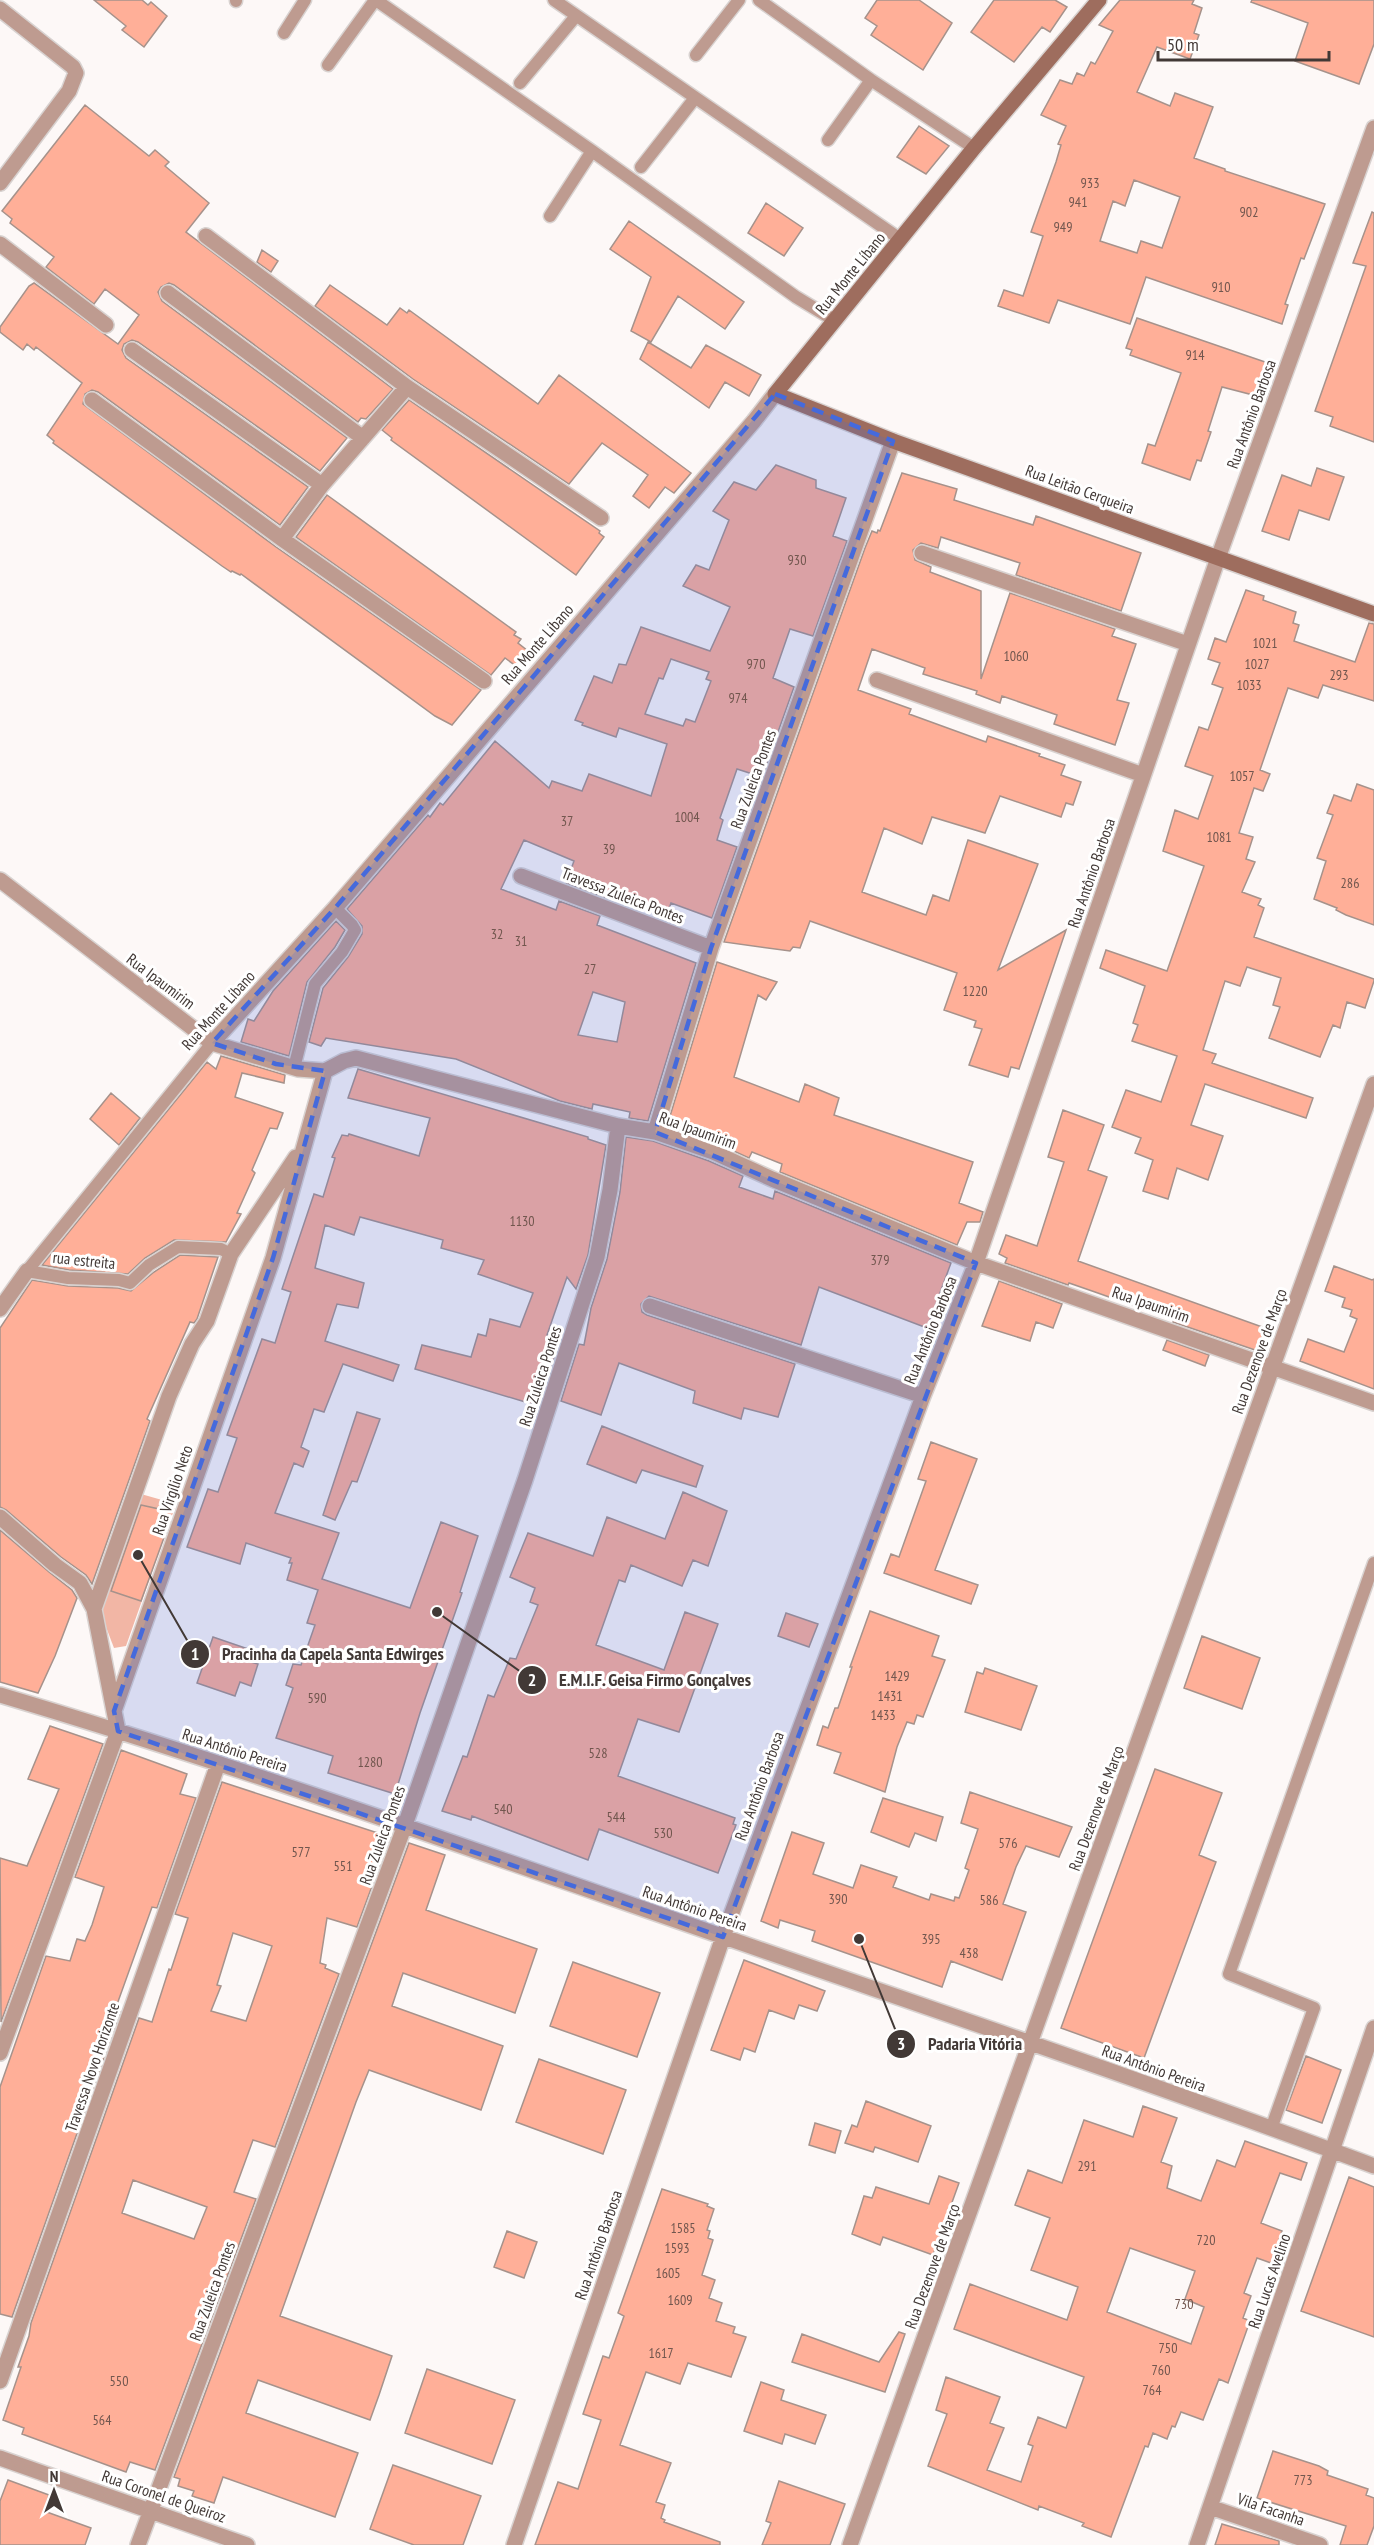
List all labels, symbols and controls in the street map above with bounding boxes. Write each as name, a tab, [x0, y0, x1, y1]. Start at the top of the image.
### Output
scale bar	[1158, 24, 1329, 62]
text: 50 m	[1167, 33, 1199, 56]
house number: 933	[1081, 174, 1099, 192]
house number: 941	[1069, 193, 1087, 211]
house number: 902	[1240, 203, 1258, 221]
house number: 949	[1054, 218, 1072, 236]
street label: Rua Monte Líbano	[811, 228, 889, 318]
house number: 910	[1212, 278, 1230, 296]
house number: 914	[1186, 346, 1205, 364]
street label: Rua Antônio Barbosa	[1222, 357, 1280, 471]
street label: Rua Leitão Cerqueira	[1023, 460, 1137, 518]
house number: 930	[788, 551, 806, 569]
street label: Rua Monte Líbano	[497, 600, 577, 688]
house number: 1021	[1252, 634, 1278, 652]
house number: 1060	[1003, 647, 1029, 665]
house number: 970	[747, 655, 765, 673]
house number: 1027	[1244, 655, 1270, 673]
house number: 293	[1330, 666, 1348, 684]
house number: 1033	[1236, 676, 1262, 694]
house number: 974	[729, 689, 748, 707]
street label: Rua Zuleica Pontes	[726, 727, 780, 831]
house number: 1057	[1229, 767, 1255, 785]
house number: 1004	[674, 808, 700, 826]
house number: 37	[561, 812, 573, 830]
street label: Rua Antônio Barbosa	[1063, 816, 1119, 930]
house number: 1081	[1206, 828, 1232, 846]
house number: 39	[603, 840, 615, 858]
street label: Travessa Zuleica Pontes	[559, 862, 687, 928]
house number: 286	[1341, 874, 1359, 892]
house number: 32	[491, 925, 503, 943]
house number: 31	[515, 932, 527, 950]
street label: Rua Ipaumirim	[123, 949, 199, 1013]
house number: 27	[584, 960, 596, 978]
street label: Rua Monte Líbano	[177, 966, 259, 1054]
house number: 1220	[962, 982, 988, 1000]
street label: Rua Ipaumirim	[657, 1107, 739, 1153]
house number: 1130	[509, 1212, 535, 1230]
street label: rua estreita	[52, 1247, 116, 1273]
house number: 379	[871, 1251, 889, 1269]
street label: Rua Antônio Barbosa	[899, 1273, 961, 1387]
street label: Rua Ipaumirim	[1110, 1281, 1192, 1327]
street label: Rua Dezenove de Março	[1227, 1286, 1291, 1416]
street label: Rua Zuleica Pontes	[514, 1323, 566, 1429]
street label: Rua Virgílio Neto	[147, 1442, 197, 1538]
callout: Pracinha da Capela Santa Edwirges	[180, 1636, 456, 1672]
text: 1	[191, 1642, 199, 1665]
text: Pracinha da Capela Santa Edwirges	[222, 1642, 444, 1665]
callout: E.M.I.F. Geisa Firmo Gonçalves	[517, 1662, 764, 1698]
house number: 1429	[884, 1667, 910, 1685]
text: 2	[528, 1668, 536, 1691]
text: E.M.I.F. Geisa Firmo Gonçalves	[559, 1668, 751, 1691]
house number: 1431	[877, 1687, 903, 1705]
house number: 590	[308, 1689, 326, 1707]
house number: 1433	[870, 1706, 896, 1724]
street label: Rua Antônio Pereira	[180, 1724, 290, 1776]
street label: Rua Antônio Barbosa	[730, 1729, 788, 1843]
street label: Rua Dezenove de Março	[1064, 1743, 1128, 1873]
house number: 528	[589, 1744, 607, 1762]
house number: 1280	[357, 1753, 383, 1771]
street label: Rua Zuleica Pontes	[355, 1783, 409, 1887]
house number: 540	[494, 1800, 512, 1818]
house number: 544	[607, 1808, 626, 1826]
house number: 530	[654, 1824, 672, 1842]
house number: 576	[999, 1834, 1017, 1852]
house number: 577	[292, 1843, 310, 1861]
house number: 551	[334, 1857, 352, 1875]
street label: Rua Antônio Pereira	[640, 1881, 750, 1935]
house number: 390	[829, 1890, 847, 1908]
house number: 586	[980, 1891, 998, 1909]
house number: 395	[922, 1930, 940, 1948]
house number: 438	[960, 1944, 978, 1962]
street label: Travessa Novo Horizonte	[60, 2000, 124, 2134]
callout: Padaria Vitória	[886, 2026, 1035, 2062]
text: 3	[897, 2032, 905, 2055]
text: Padaria Vitória	[928, 2032, 1022, 2055]
street label: Rua Antônio Pereira	[1099, 2040, 1209, 2096]
house number: 291	[1078, 2157, 1096, 2175]
street label: Rua Antônio Barbosa	[570, 2188, 626, 2302]
street label: Rua Dezenove de Março	[900, 2201, 964, 2331]
house number: 1585	[670, 2219, 696, 2237]
house number: 720	[1197, 2231, 1215, 2249]
street label: Rua Lucas Avelino	[1243, 2231, 1295, 2331]
street label: Rua Zuleica Pontes	[185, 2239, 239, 2343]
house number: 1593	[664, 2239, 690, 2257]
house number: 1605	[655, 2264, 681, 2282]
house number: 1609	[667, 2291, 693, 2309]
house number: 730	[1175, 2295, 1193, 2313]
house number: 750	[1159, 2339, 1177, 2357]
house number: 1617	[648, 2344, 674, 2362]
house number: 760	[1152, 2361, 1170, 2379]
house number: 550	[110, 2372, 128, 2390]
house number: 764	[1143, 2381, 1162, 2399]
house number: 564	[93, 2411, 112, 2429]
north arrow	[24, 2461, 84, 2521]
street label: Rua Coronel de Queiroz	[99, 2465, 229, 2527]
text: N	[50, 2466, 58, 2486]
house number: 773	[1294, 2471, 1312, 2489]
street label: Vila Facanha	[1234, 2488, 1307, 2530]

